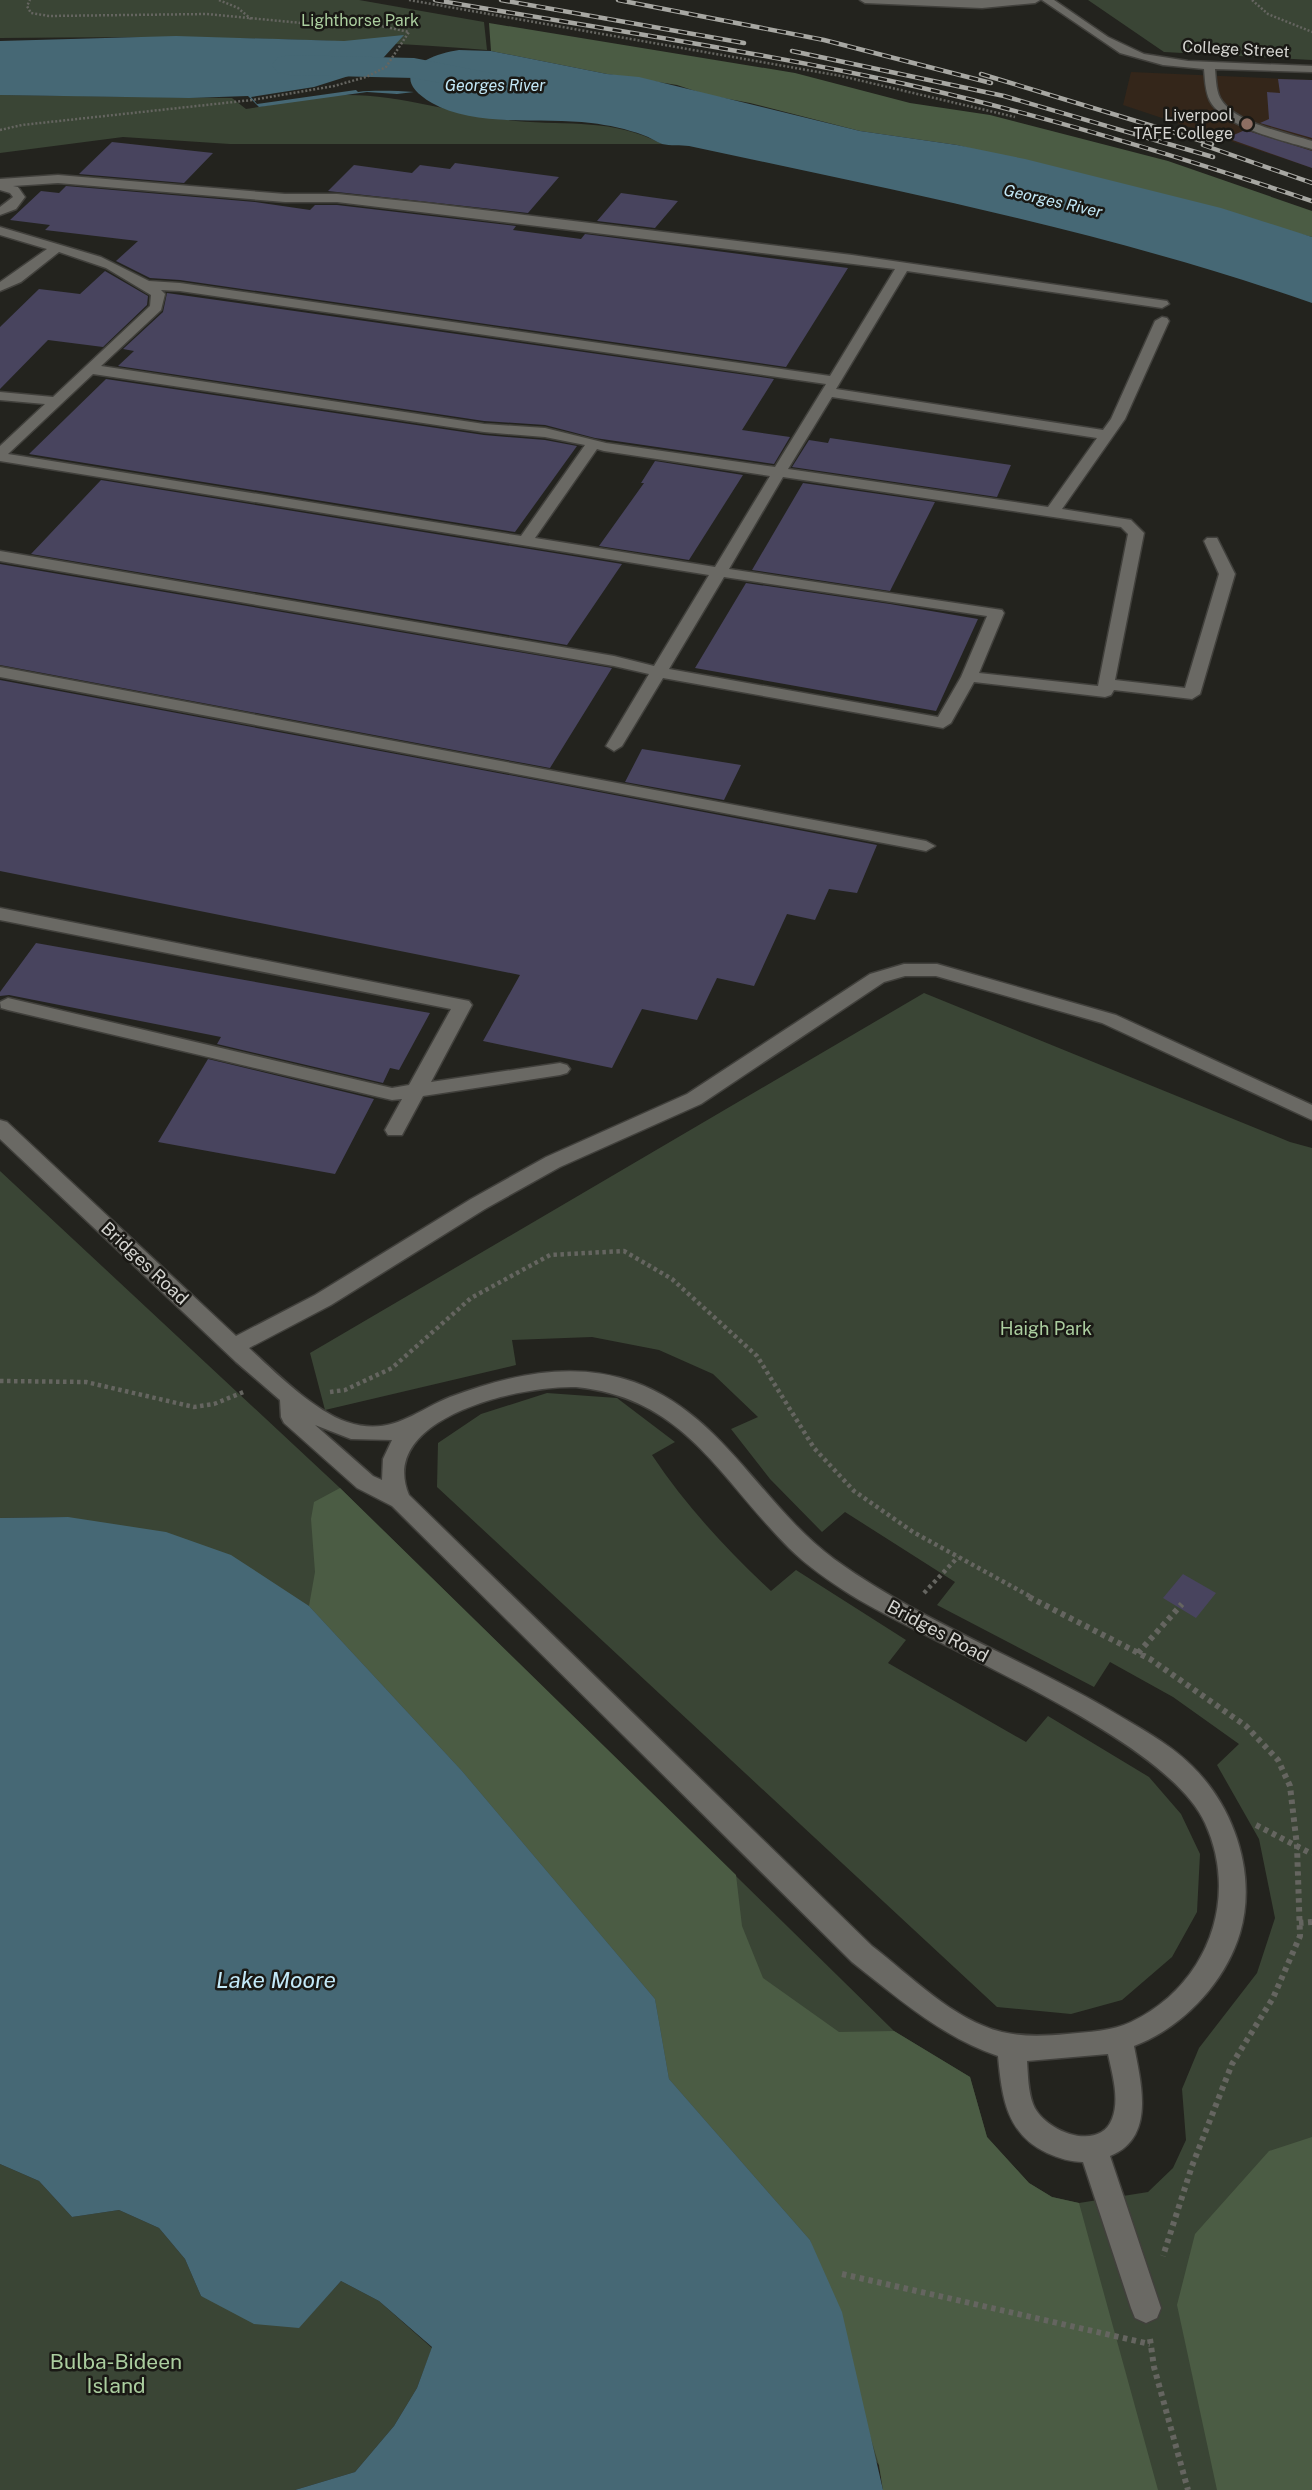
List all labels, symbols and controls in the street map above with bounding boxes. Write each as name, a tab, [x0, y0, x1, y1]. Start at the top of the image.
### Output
park label: Lighthorse Park	[301, 11, 419, 30]
street label: College Street	[1182, 37, 1290, 61]
water label: Georges River	[445, 76, 546, 95]
place label: Liverpool TAFE College	[1133, 106, 1233, 143]
marker: Liverpool TAFE College	[1239, 116, 1255, 132]
water label: Georges River	[1002, 180, 1105, 222]
street label: Bridges Road	[97, 1217, 193, 1309]
park label: Haigh Park	[1000, 1318, 1092, 1339]
street label: Bridges Road	[884, 1596, 992, 1666]
water label: Lake Moore	[216, 1966, 336, 1993]
park label: Bulba-Bideen Island	[50, 2349, 182, 2398]

